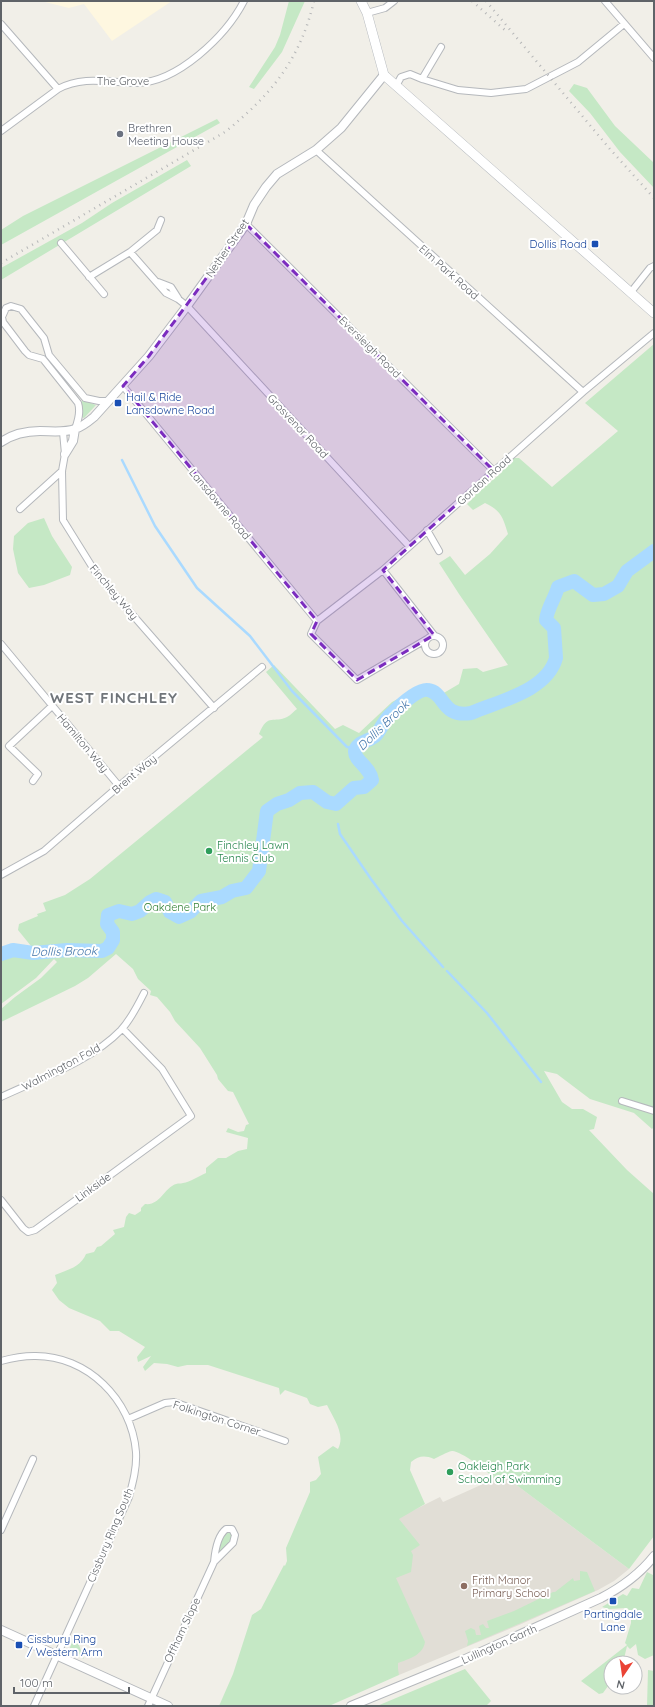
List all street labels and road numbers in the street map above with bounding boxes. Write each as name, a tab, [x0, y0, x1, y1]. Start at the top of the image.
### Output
street label: The Grove	[97, 74, 149, 88]
street label: Nether Street	[202, 216, 252, 280]
street label: Elm Park Road	[416, 242, 482, 302]
street label: Eversleigh Road	[336, 313, 404, 381]
street label: Grosvenor Road	[265, 391, 331, 461]
street label: Gordon Road	[454, 452, 514, 508]
street label: Lansdowne Road	[186, 466, 254, 542]
street label: Finchley Way	[87, 561, 141, 623]
street label: Hamilton Way	[54, 711, 112, 775]
street label: Brent Way	[109, 751, 159, 797]
street label: Walmington Fold	[19, 1040, 103, 1094]
street label: Linkside	[72, 1169, 114, 1205]
street label: Folkington Corner	[171, 1397, 263, 1439]
street label: Cissbury Ring South	[84, 1486, 136, 1584]
street label: Offham Slope	[161, 1595, 203, 1665]
street label: Lullington Garth	[459, 1621, 539, 1667]

